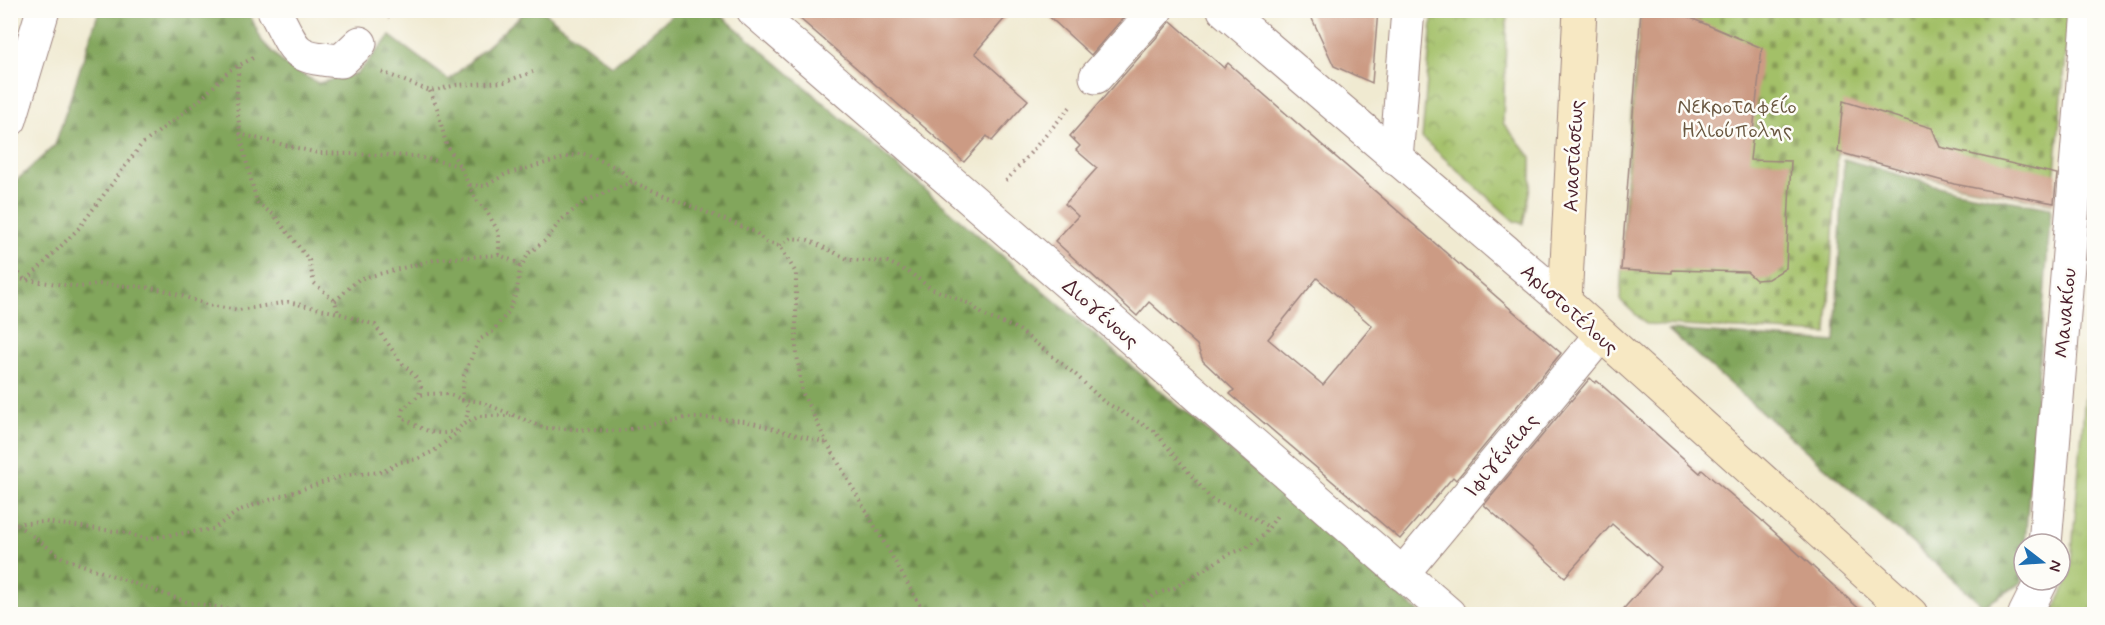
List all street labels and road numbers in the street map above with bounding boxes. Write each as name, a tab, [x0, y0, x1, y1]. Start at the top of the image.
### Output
street label: Αναστάσεως	[1557, 99, 1591, 213]
street label: Αριστοτέλους	[1514, 257, 1625, 361]
street label: Μανακίου	[2048, 267, 2084, 359]
street label: Διογένους	[1056, 272, 1145, 355]
street label: Ιφιγένειας	[1457, 407, 1545, 504]

